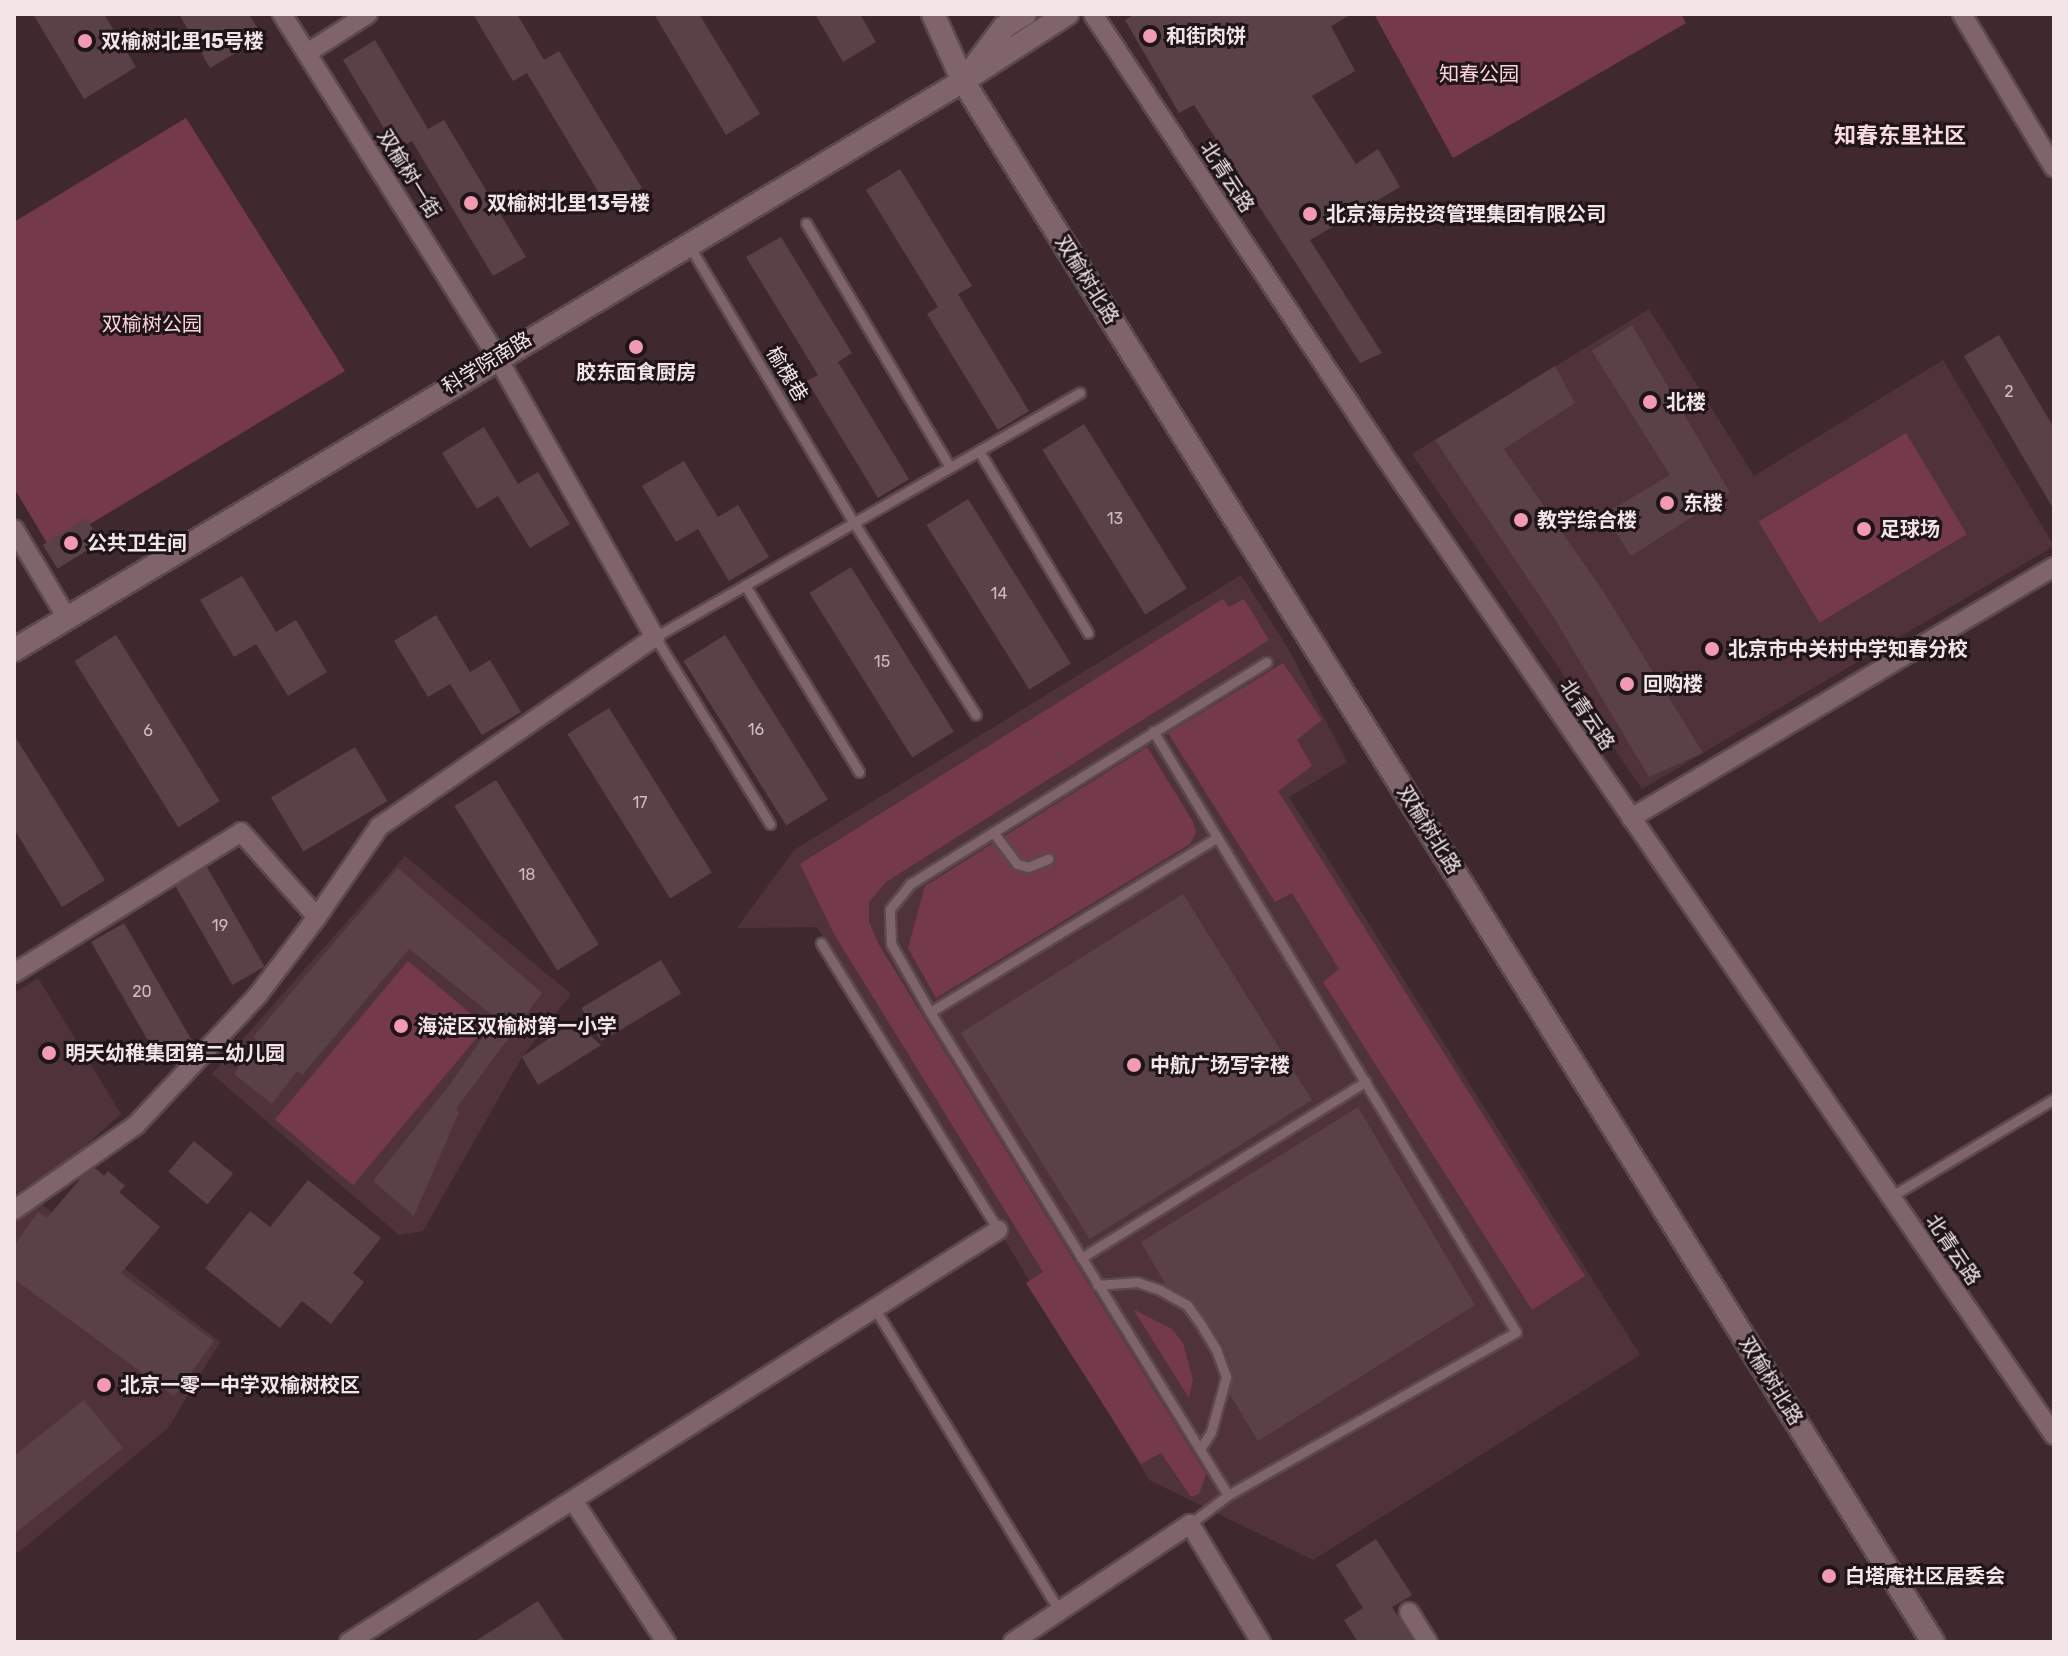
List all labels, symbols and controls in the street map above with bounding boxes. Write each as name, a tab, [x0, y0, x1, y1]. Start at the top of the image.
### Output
place label: 和街肉饼	[1166, 24, 1246, 48]
marker: 和街肉饼	[1141, 27, 1159, 45]
place label: 双榆树北里15号楼	[101, 29, 264, 53]
marker: 双榆树北里15号楼	[76, 32, 94, 50]
park label: 知春公园	[1439, 62, 1519, 86]
district label: 知春东里社区	[1834, 123, 1966, 149]
street label: 双榆树一街	[372, 125, 446, 223]
street label: 北青云路	[1195, 137, 1259, 217]
place label: 双榆树北里13号楼	[487, 191, 650, 215]
marker: 双榆树北里13号楼	[462, 194, 480, 212]
place label: 北京海房投资管理集团有限公司	[1326, 202, 1606, 226]
marker: 北京海房投资管理集团有限公司	[1301, 205, 1319, 223]
street label: 双榆树北路	[1050, 231, 1124, 329]
park label: 双榆树公园	[102, 312, 202, 336]
street label: 科学院南路	[438, 327, 536, 399]
marker: 胶东面食厨房	[627, 338, 645, 356]
street label: 榆槐巷	[761, 342, 813, 406]
place label: 胶东面食厨房	[576, 360, 696, 384]
house number: 2	[2004, 382, 2014, 402]
place label: 北楼	[1666, 390, 1706, 414]
marker: 北楼	[1641, 393, 1659, 411]
place label: 东楼	[1683, 491, 1723, 515]
marker: 东楼	[1658, 494, 1676, 512]
place label: 教学综合楼	[1537, 508, 1637, 532]
house number: 13	[1107, 509, 1123, 529]
marker: 教学综合楼	[1512, 511, 1530, 529]
place label: 足球场	[1880, 517, 1940, 541]
marker: 足球场	[1855, 520, 1873, 538]
place label: 公共卫生间	[87, 531, 187, 555]
marker: 公共卫生间	[62, 534, 80, 552]
house number: 14	[991, 584, 1007, 604]
place label: 北京市中关村中学知春分校	[1728, 637, 1968, 661]
marker: 北京市中关村中学知春分校	[1703, 640, 1721, 658]
house number: 15	[874, 652, 890, 672]
place label: 回购楼	[1643, 672, 1703, 696]
street label: 北青云路	[1555, 675, 1619, 755]
marker: 回购楼	[1618, 675, 1636, 693]
house number: 16	[748, 720, 764, 740]
house number: 6	[143, 721, 153, 741]
street label: 双榆树北路	[1392, 781, 1466, 879]
house number: 17	[632, 793, 648, 813]
house number: 18	[518, 865, 536, 885]
house number: 19	[212, 916, 228, 936]
house number: 20	[132, 982, 152, 1002]
place label: 海淀区双榆树第一小学	[417, 1014, 617, 1038]
marker: 海淀区双榆树第一小学	[392, 1017, 410, 1035]
place label: 明天幼稚集团第二幼儿园	[65, 1041, 285, 1065]
marker: 明天幼稚集团第二幼儿园	[40, 1044, 58, 1062]
place label: 中航广场写字楼	[1150, 1053, 1290, 1077]
marker: 中航广场写字楼	[1125, 1056, 1143, 1074]
street label: 北青云路	[1921, 1210, 1985, 1290]
street label: 双榆树北路	[1734, 1332, 1808, 1430]
place label: 北京一零一中学双榆树校区	[120, 1373, 360, 1397]
marker: 北京一零一中学双榆树校区	[95, 1376, 113, 1394]
place label: 白塔庵社区居委会	[1845, 1564, 2005, 1588]
marker: 白塔庵社区居委会	[1820, 1567, 1838, 1585]

